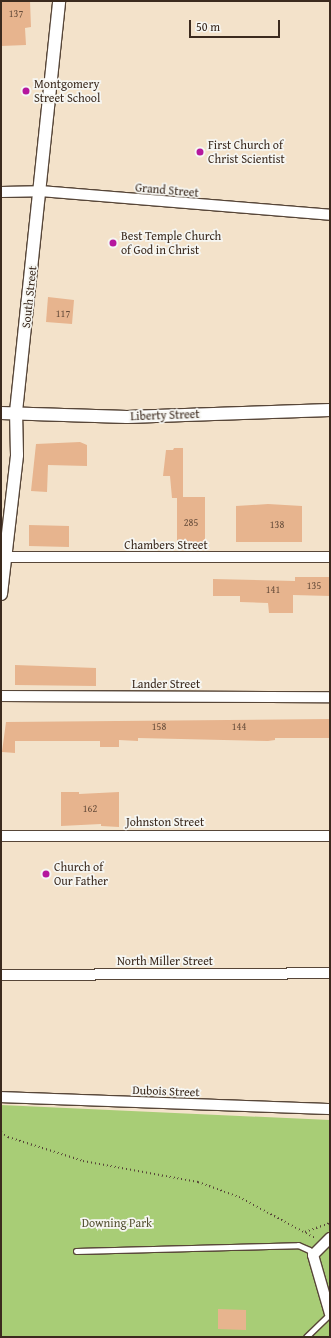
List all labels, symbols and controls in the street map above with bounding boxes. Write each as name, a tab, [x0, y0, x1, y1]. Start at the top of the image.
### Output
house number: 137	[9, 8, 23, 20]
scale bar	[191, 12, 282, 38]
text: 50 m	[196, 18, 220, 35]
place label: Montgomery Street School	[34, 77, 100, 105]
marker: Montgomery Street School	[21, 86, 31, 96]
place label: First Church of Christ Scientist	[208, 138, 285, 166]
marker: First Church of Christ Scientist	[195, 147, 205, 157]
street label: Grand Street	[135, 180, 199, 200]
place label: Best Temple Church of God in Christ	[121, 229, 221, 257]
marker: Best Temple Church of God in Christ	[108, 238, 118, 248]
street label: South Street	[19, 265, 39, 329]
house number: 117	[56, 308, 70, 320]
street label: Liberty Street	[130, 407, 200, 423]
house number: 285	[184, 517, 198, 529]
house number: 138	[270, 519, 284, 531]
street label: Chambers Street	[124, 538, 208, 552]
house number: 135	[307, 580, 321, 592]
house number: 141	[266, 584, 280, 596]
street label: Lander Street	[132, 677, 200, 691]
house number: 158	[152, 721, 166, 733]
house number: 144	[232, 721, 246, 733]
house number: 162	[83, 803, 97, 815]
street label: Johnston Street	[126, 815, 204, 829]
place label: Church of Our Father	[54, 860, 108, 888]
marker: Church of Our Father	[41, 869, 51, 879]
street label: North Miller Street	[117, 954, 213, 968]
street label: Dubois Street	[132, 1083, 200, 1099]
park label: Downing Park	[82, 1216, 152, 1230]

